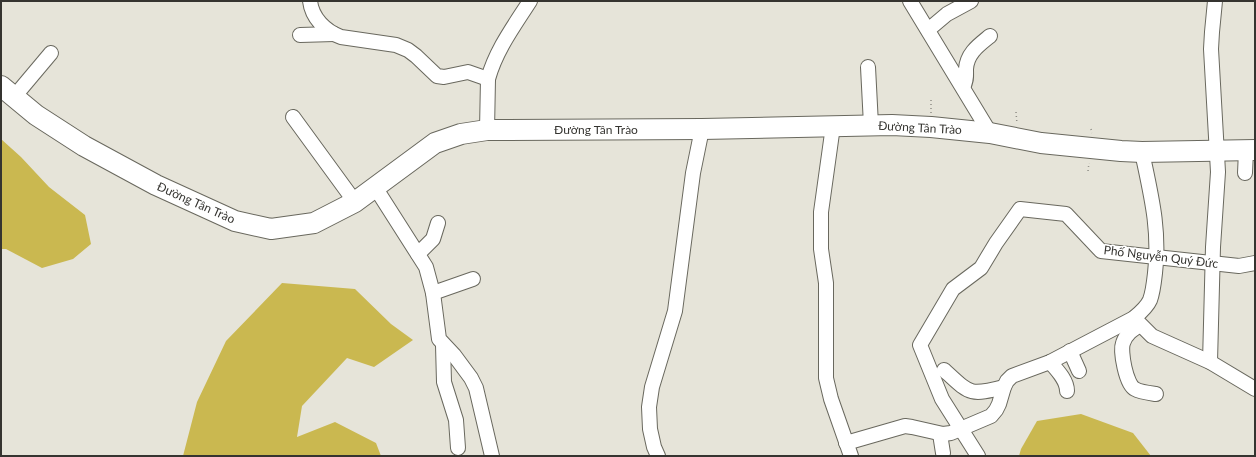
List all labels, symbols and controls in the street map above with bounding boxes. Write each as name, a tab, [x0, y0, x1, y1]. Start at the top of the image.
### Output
street label: Đường Tân Trào	[878, 118, 962, 137]
street label: Đường Tân Trào	[554, 122, 638, 137]
street label: Đường Tân Trào	[155, 179, 238, 227]
street label: Phố Nguyễn Quý Đức	[1103, 242, 1219, 271]

